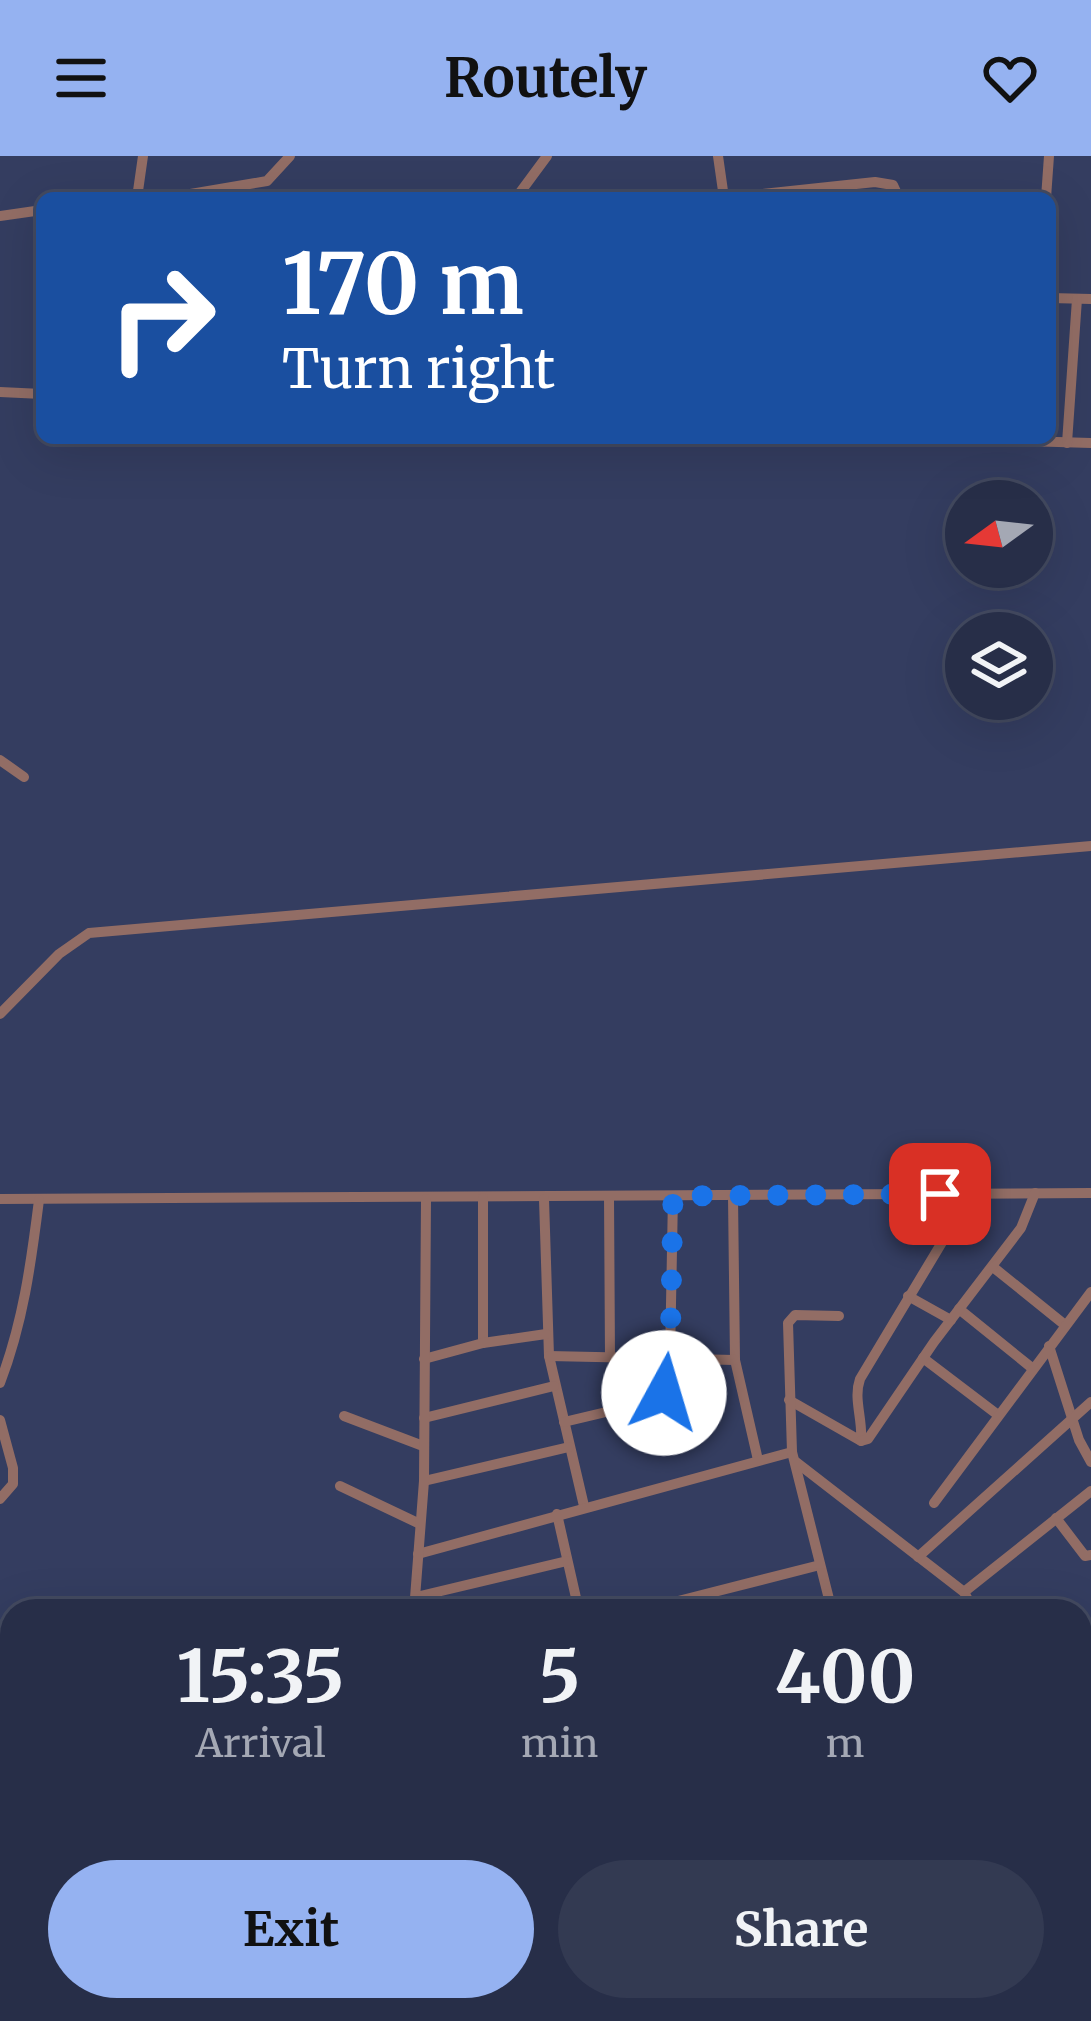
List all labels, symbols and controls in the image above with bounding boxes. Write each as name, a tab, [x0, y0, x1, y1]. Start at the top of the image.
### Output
text: Routely	[444, 44, 647, 112]
icon: menu	[48, 45, 114, 111]
icon: heart	[977, 45, 1043, 111]
text: 170 m	[282, 231, 524, 337]
icon: right	[84, 240, 240, 396]
text: Turn right	[282, 335, 555, 403]
north arrow	[945, 480, 1053, 588]
map controls	[945, 480, 1053, 720]
button: layers	[945, 612, 1053, 720]
pin	[889, 1143, 991, 1245]
icon: arrive	[907, 1161, 973, 1227]
position arrow	[601, 1330, 727, 1456]
text: 15:35	[177, 1631, 345, 1722]
text: 5	[539, 1631, 581, 1722]
text: 400	[775, 1631, 915, 1722]
text: Arrival	[195, 1719, 326, 1768]
text: min	[521, 1719, 598, 1768]
text: m	[826, 1719, 864, 1768]
button: Exit	[48, 1860, 534, 1998]
button: Share	[558, 1860, 1044, 1998]

